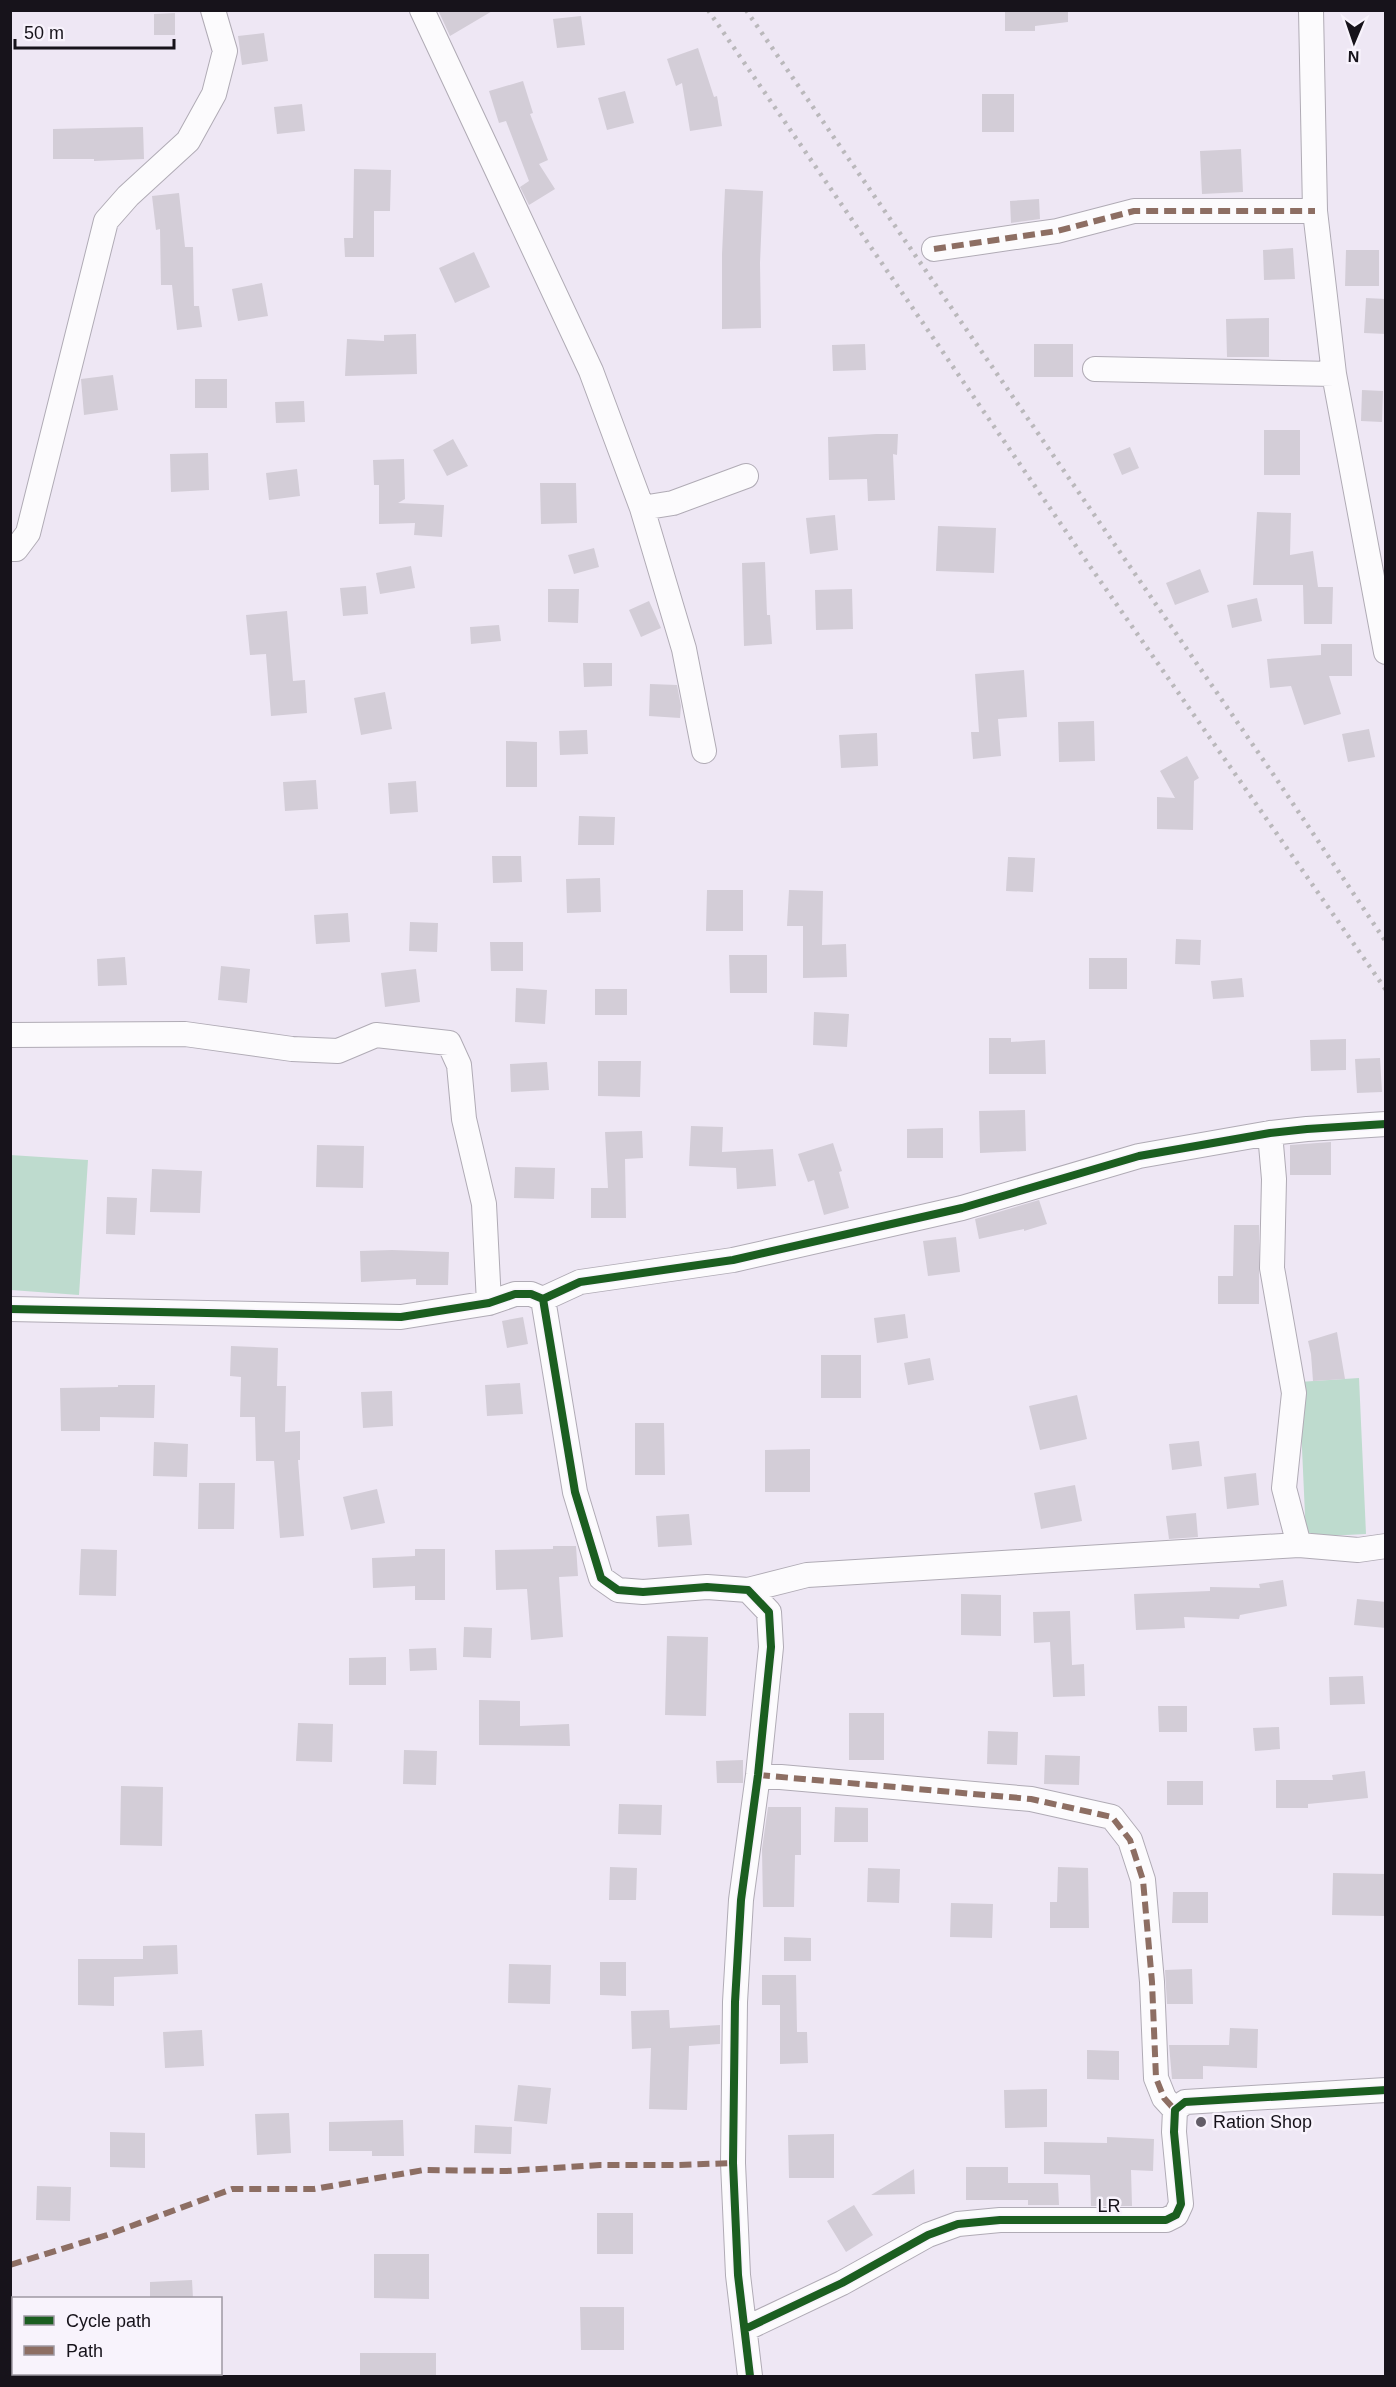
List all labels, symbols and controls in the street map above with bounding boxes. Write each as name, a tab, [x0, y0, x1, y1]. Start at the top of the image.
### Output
scale bar	[15, 12, 174, 50]
north arrow	[1324, 12, 1384, 72]
text: 50 m	[24, 23, 64, 43]
text: N	[1347, 48, 1360, 65]
place label: Ration Shop	[1213, 2112, 1312, 2132]
marker: Ration Shop	[1194, 2115, 1208, 2129]
street label: LR	[1097, 2196, 1121, 2216]
legend	[12, 2297, 222, 2375]
text: Cycle path	[66, 2311, 151, 2331]
text: Path	[66, 2341, 103, 2361]

